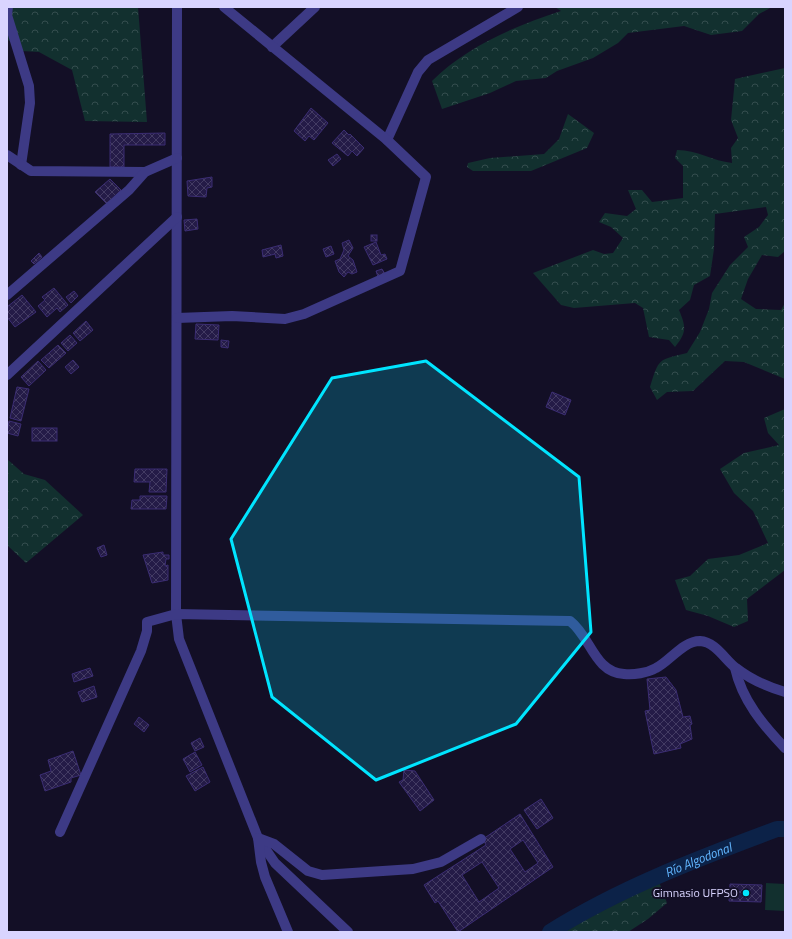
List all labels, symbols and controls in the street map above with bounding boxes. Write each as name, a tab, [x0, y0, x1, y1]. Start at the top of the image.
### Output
water label: Río Algodonal	[661, 836, 736, 882]
place label: Gimnasio UFPSO	[653, 883, 738, 902]
marker: Gimnasio UFPSO	[741, 888, 751, 898]

